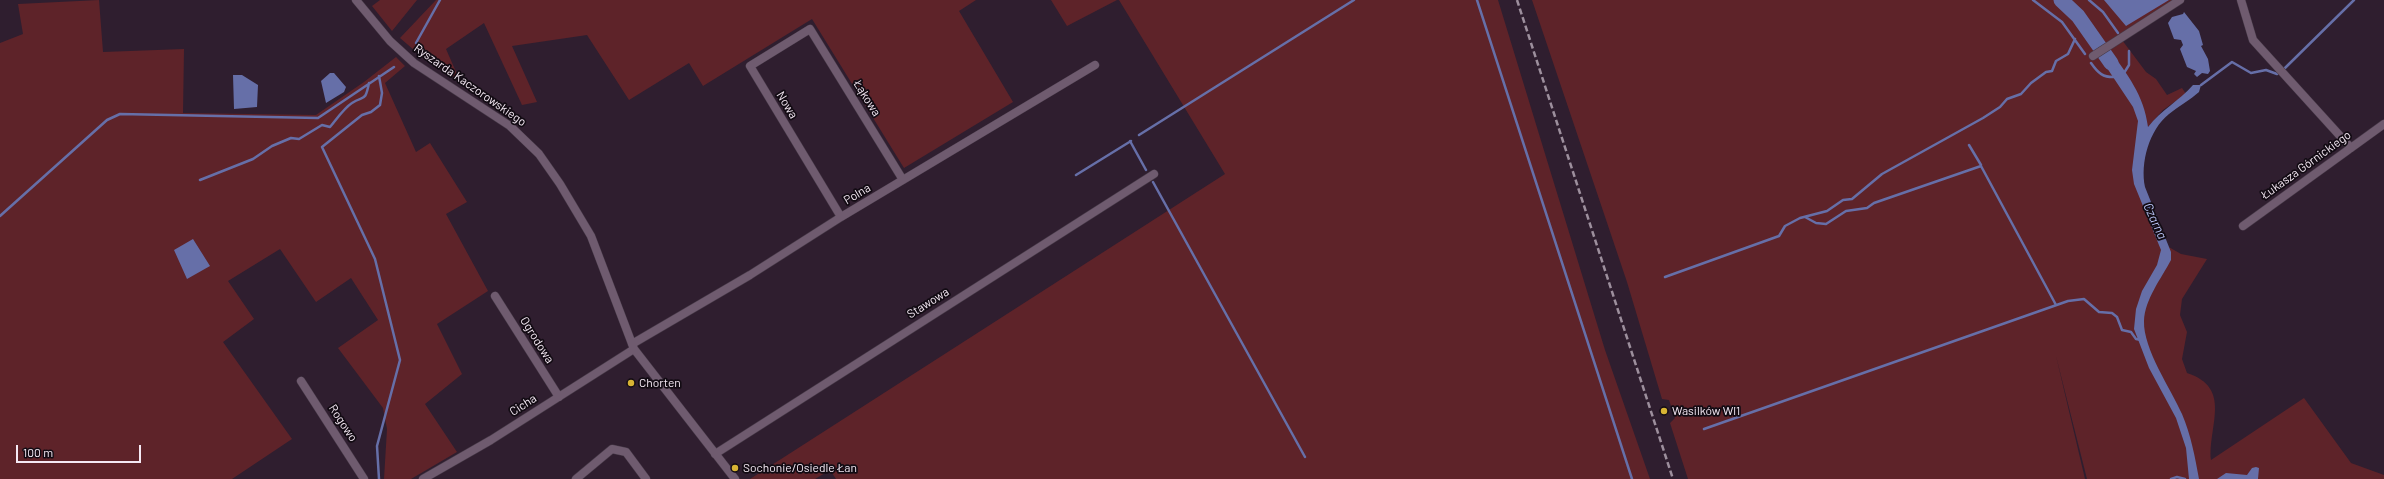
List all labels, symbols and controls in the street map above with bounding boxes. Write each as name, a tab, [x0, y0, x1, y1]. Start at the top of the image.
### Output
street label: Ryszarda Kaczorowskiego	[411, 41, 529, 129]
street label: Łąkowa	[850, 77, 884, 119]
street label: Nowa	[773, 89, 801, 121]
street label: Łukasza Górnickiego	[2258, 128, 2354, 202]
street label: Polna	[841, 180, 873, 208]
water label: Czarna	[2140, 200, 2170, 242]
street label: Stawowa	[904, 284, 952, 322]
street label: Ogrodowa	[517, 314, 557, 366]
place label: Chorten	[639, 376, 681, 390]
marker: Chorten	[626, 378, 636, 388]
street label: Cicha	[507, 391, 539, 419]
street label: Rogowo	[326, 402, 360, 444]
place label: Wasilków Wl1	[1672, 404, 1740, 418]
marker: Wasilków Wl1	[1659, 406, 1669, 416]
scale bar	[18, 437, 143, 463]
text: 100 m	[23, 445, 53, 459]
place label: Sochonie/Osiedle Łan	[743, 461, 857, 475]
marker: Sochonie/Osiedle Łan	[730, 463, 740, 473]

